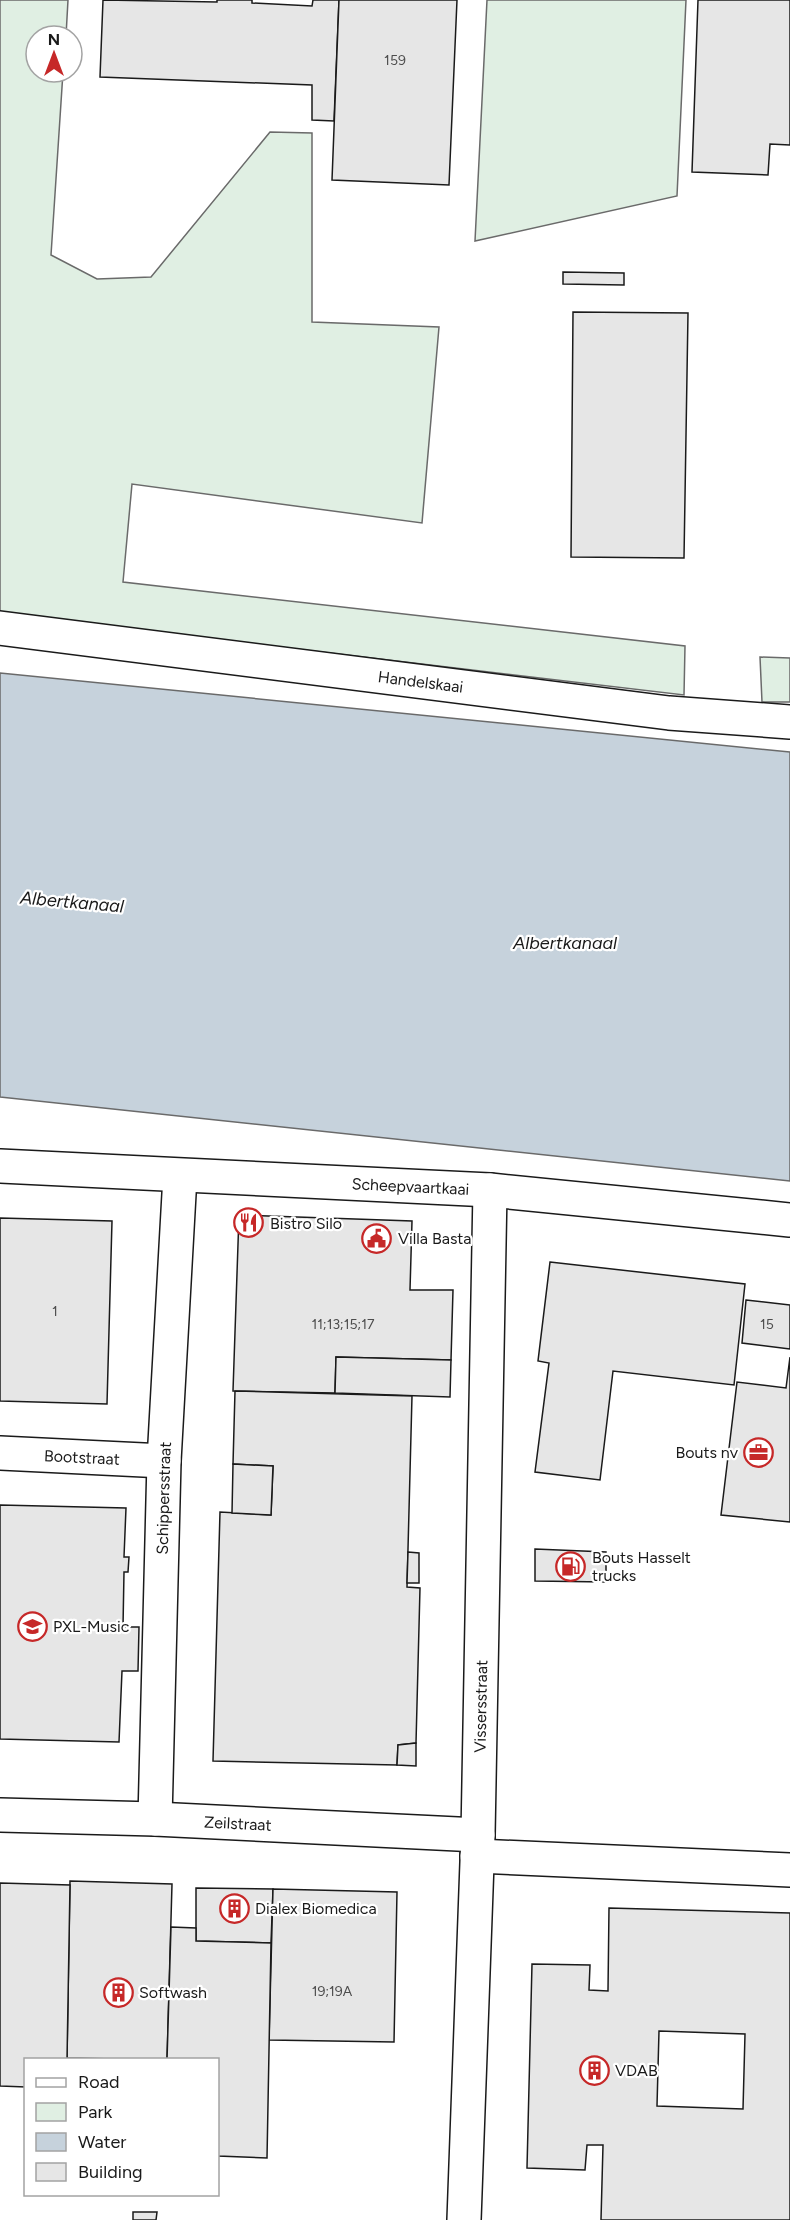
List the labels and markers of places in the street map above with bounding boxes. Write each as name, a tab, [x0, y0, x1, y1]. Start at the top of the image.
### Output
restaurant icon: Bistro Silo	[233, 1207, 265, 1239]
place label: Bistro Silo	[270, 1214, 342, 1233]
public building icon: Villa Basta	[361, 1222, 393, 1254]
place label: Villa Basta	[398, 1229, 472, 1248]
office icon: Bouts nv	[743, 1436, 775, 1468]
place label: Bouts nv	[675, 1443, 739, 1462]
place label: Bouts Hasselt trucks	[592, 1548, 691, 1585]
fuel station icon: Bouts Hasselt trucks	[555, 1550, 587, 1582]
school or university icon: PXL-Music	[16, 1610, 48, 1642]
place label: PXL-Music	[53, 1617, 130, 1636]
building icon: Dialex Biomedica	[218, 1892, 250, 1924]
place label: Dialex Biomedica	[255, 1899, 377, 1918]
building icon: Softwash	[102, 1976, 134, 2008]
place label: Softwash	[139, 1983, 207, 2002]
building icon: VDAB	[578, 2054, 610, 2086]
place label: VDAB	[615, 2061, 658, 2080]

